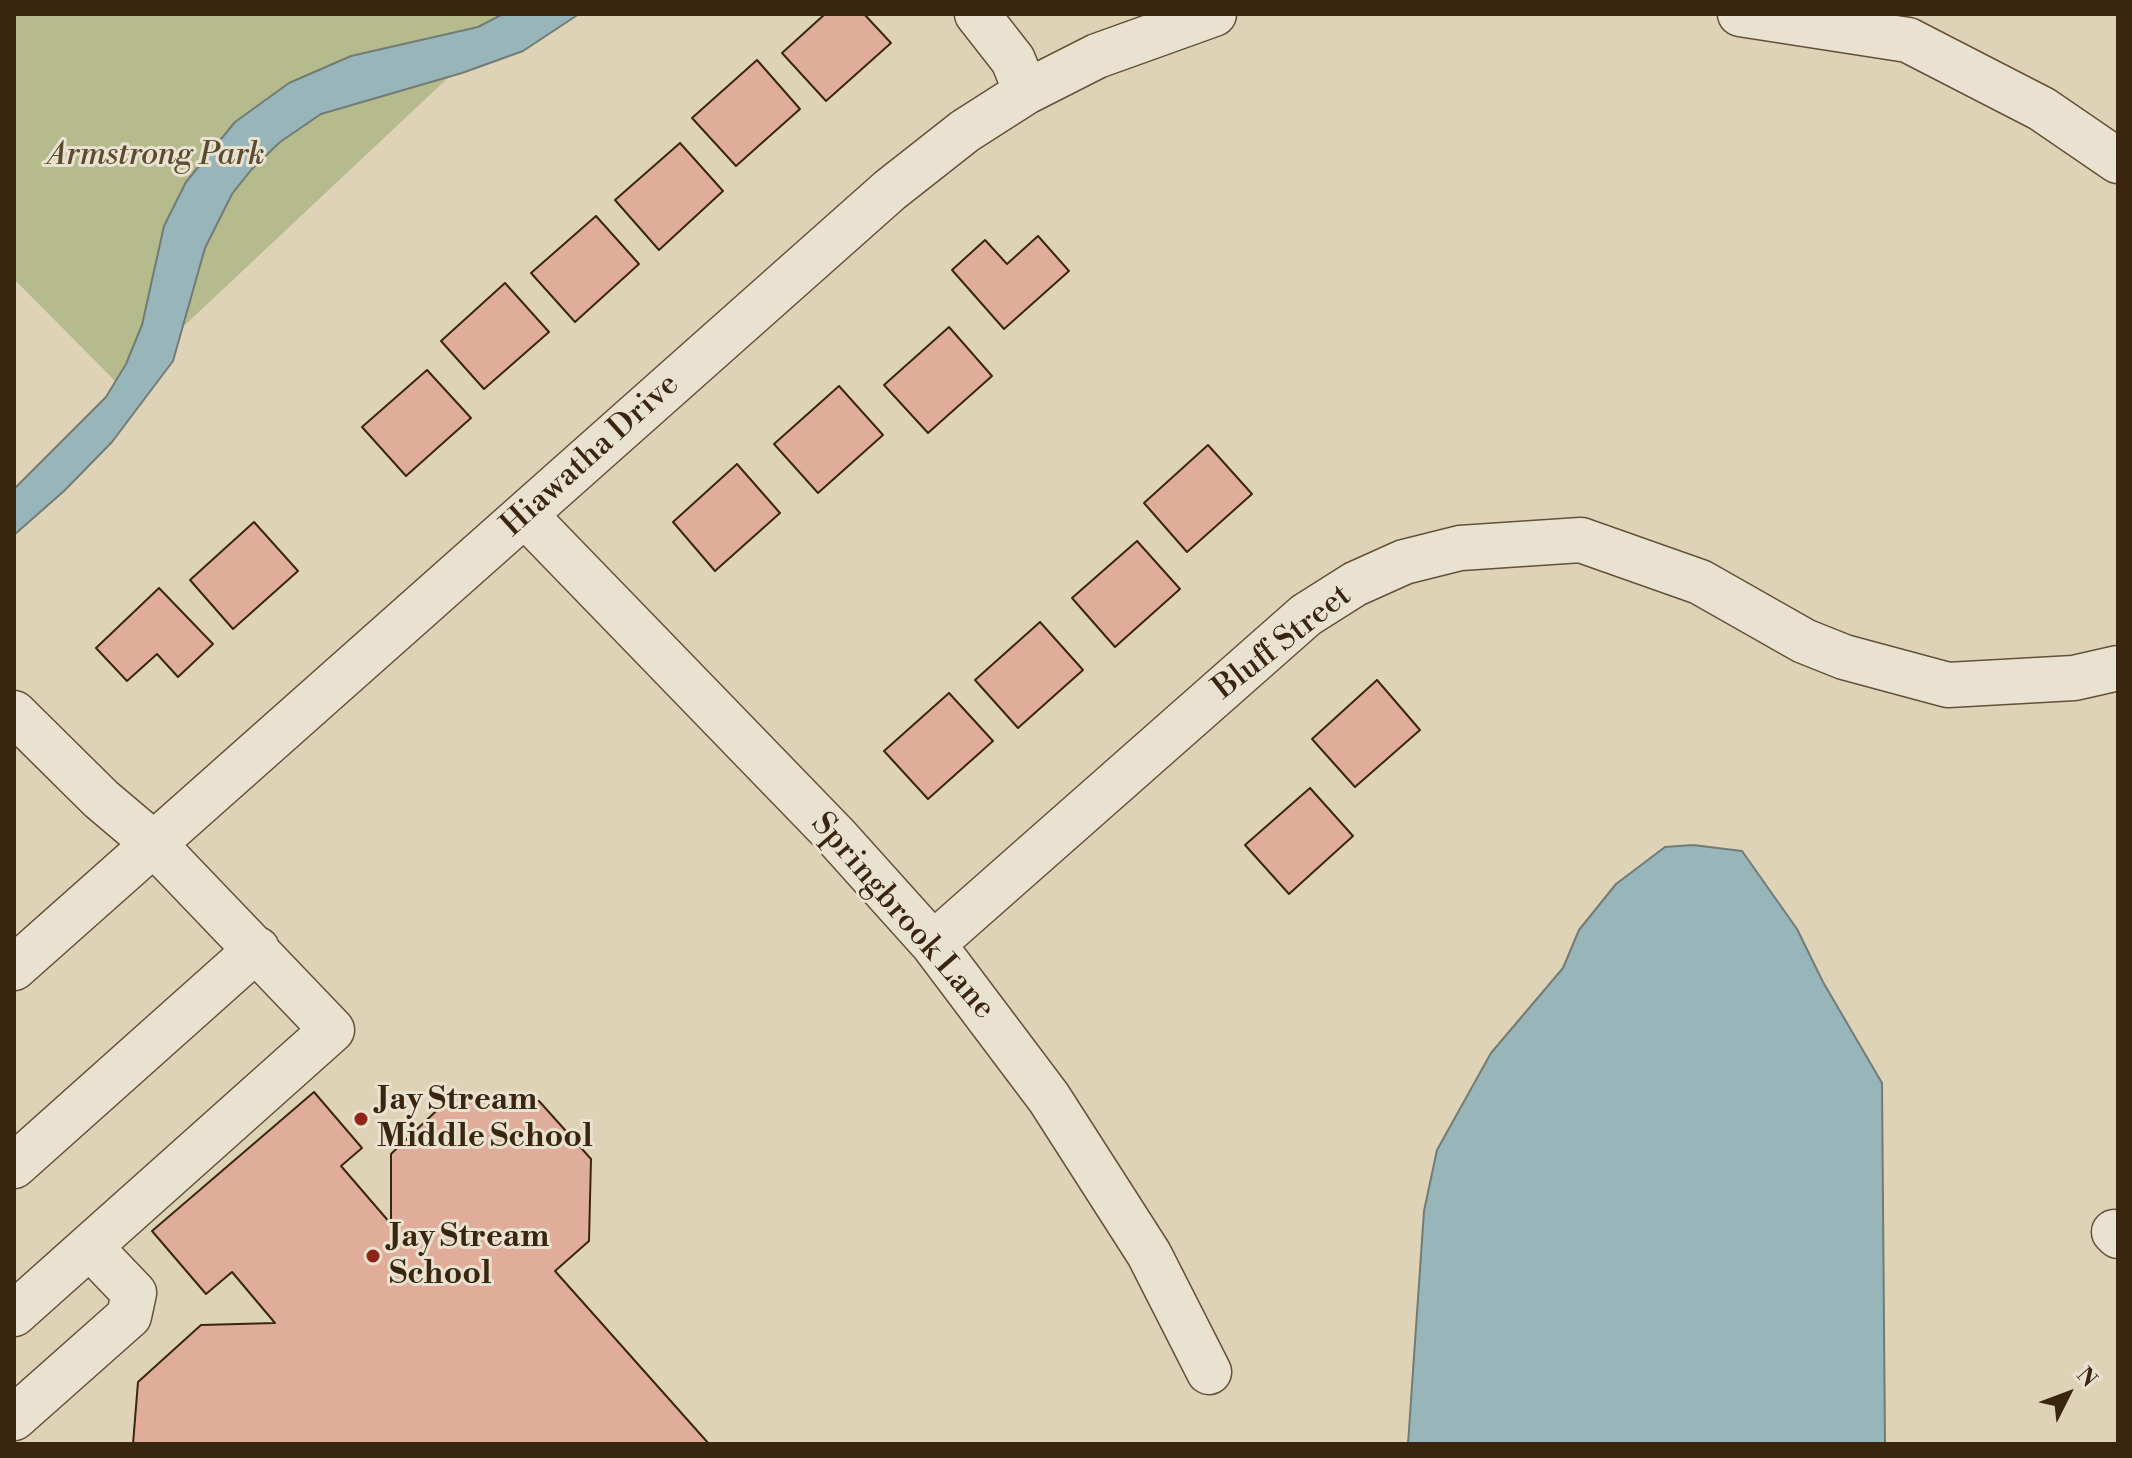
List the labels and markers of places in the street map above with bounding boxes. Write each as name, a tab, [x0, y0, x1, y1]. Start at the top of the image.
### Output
place label: Jay Stream Middle School	[377, 1082, 593, 1157]
marker: Jay Stream Middle School	[352, 1110, 370, 1128]
place label: Jay Stream School	[389, 1219, 549, 1294]
marker: Jay Stream School	[364, 1247, 382, 1265]

